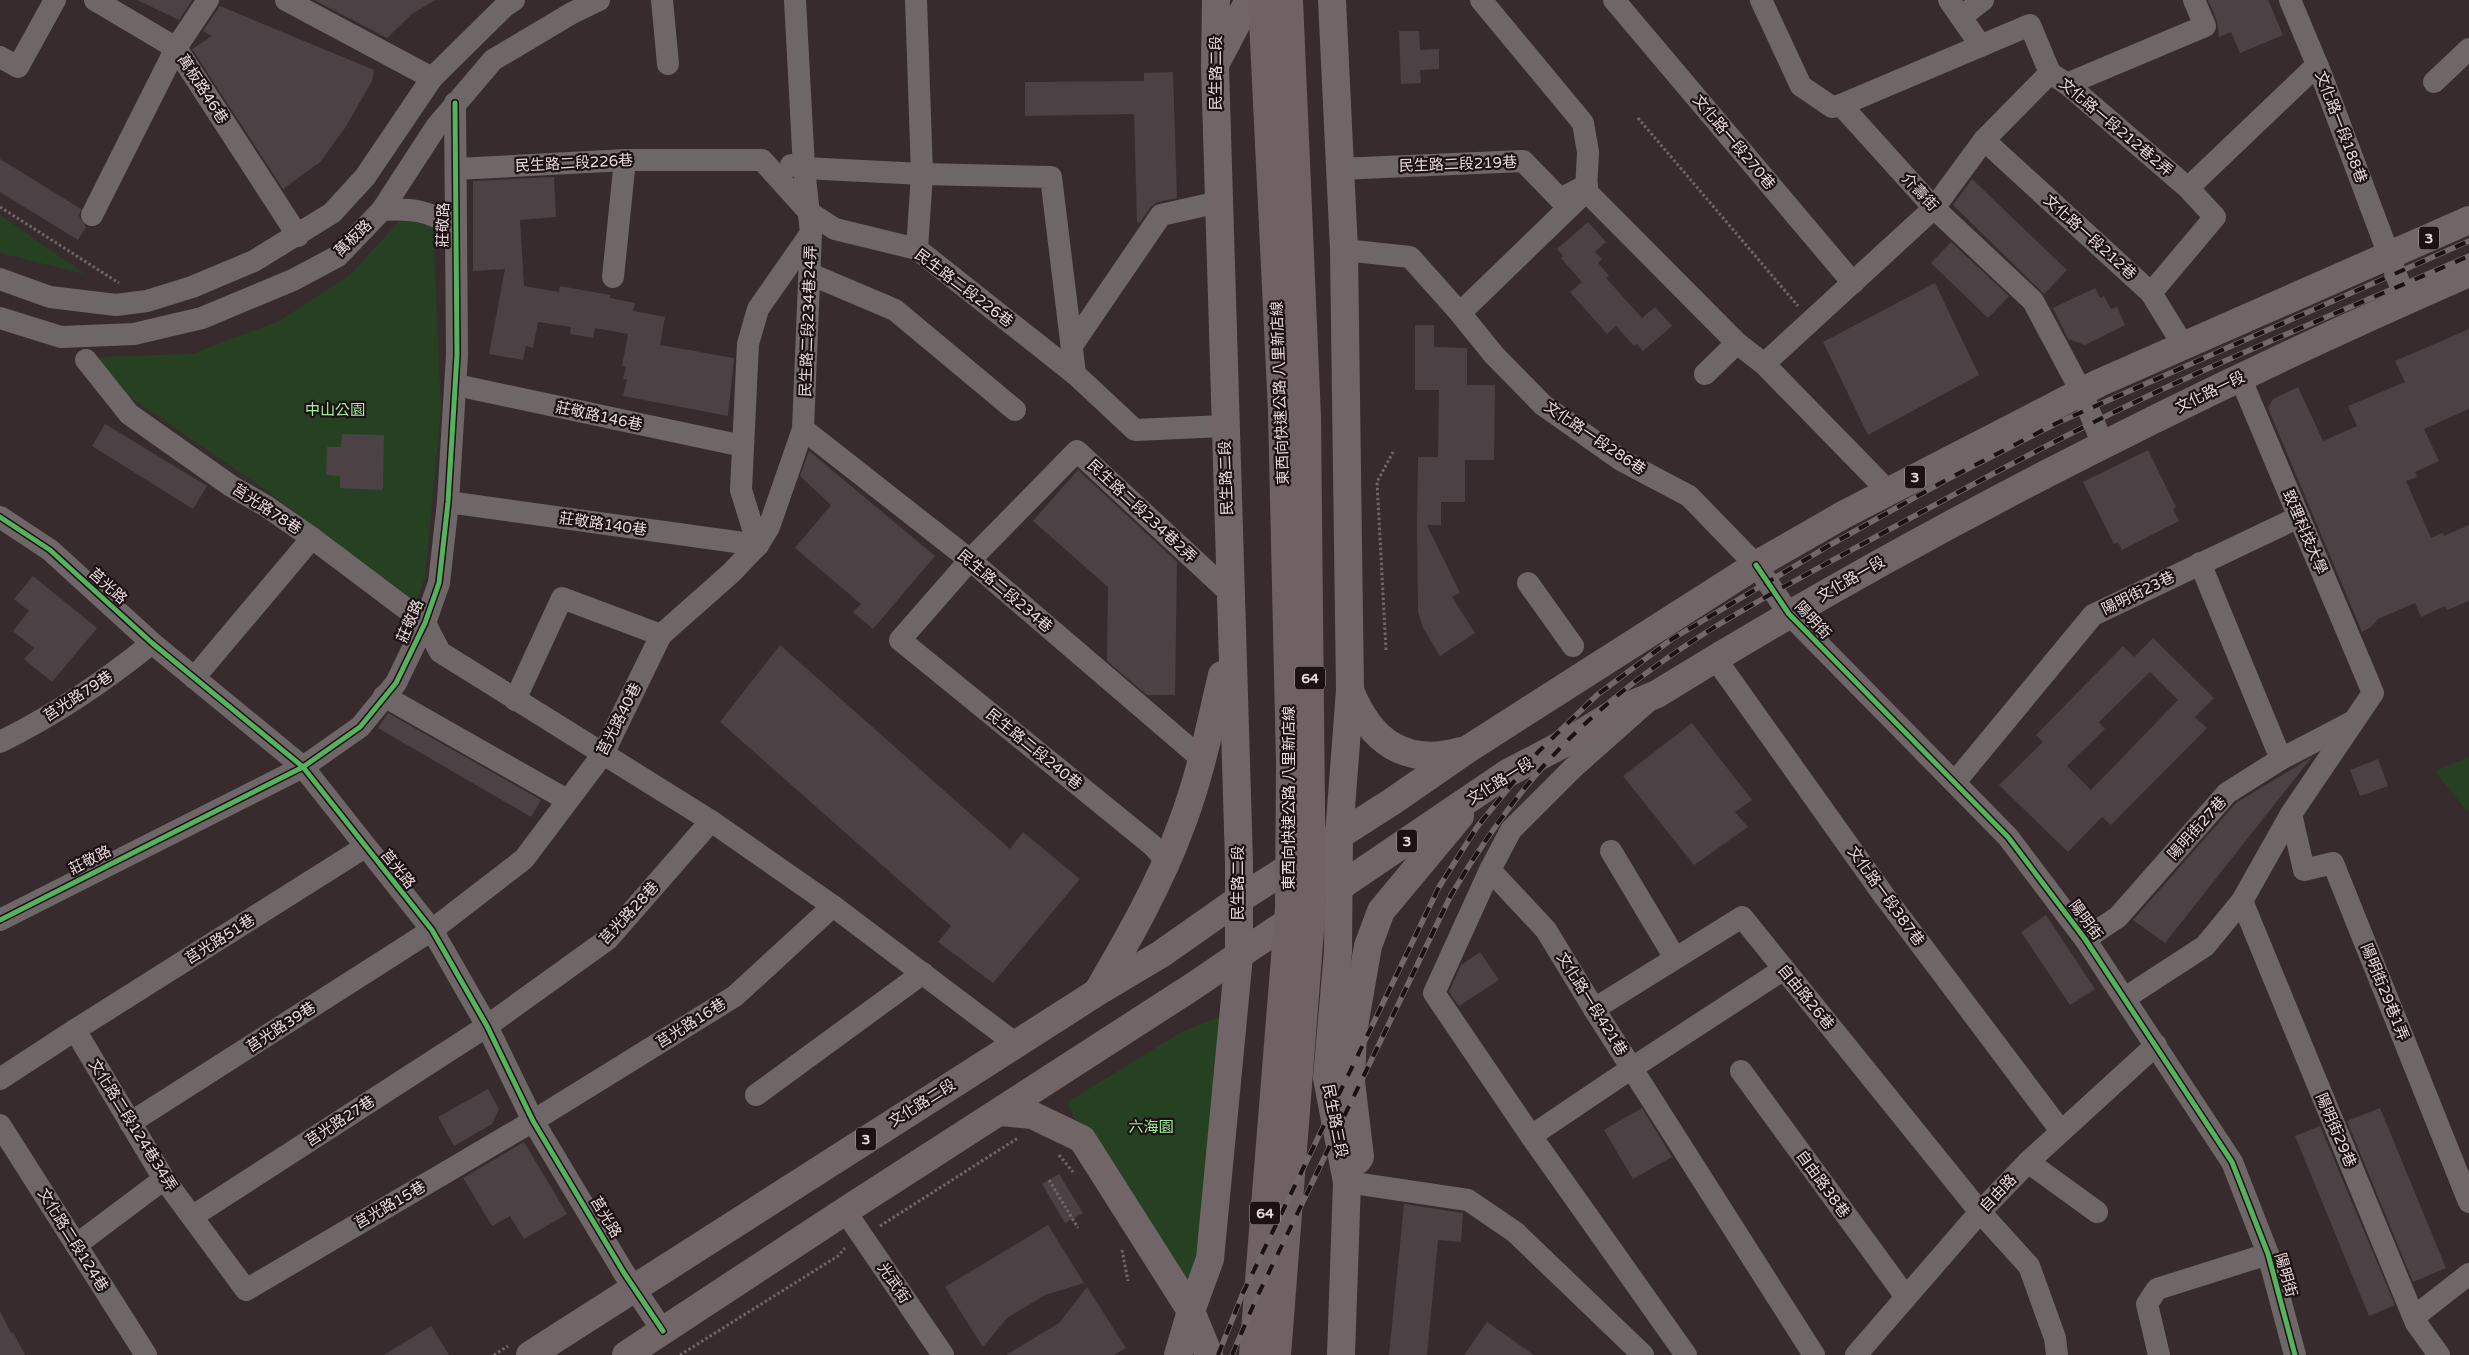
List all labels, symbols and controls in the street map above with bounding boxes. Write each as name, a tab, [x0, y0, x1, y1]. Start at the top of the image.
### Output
street label: 民生路二段	[1207, 35, 1225, 111]
street label: 萬板路46巷	[174, 51, 232, 127]
street label: 文化路一段188巷	[2311, 69, 2371, 185]
street label: 文化路一段212巷2弄	[2056, 74, 2176, 180]
street label: 文化路一段270巷	[1689, 91, 1779, 193]
street label: 民生路二段226巷	[514, 151, 634, 175]
street label: 民生路二段219巷	[1399, 153, 1517, 175]
street label: 介壽街	[1898, 169, 1942, 215]
street label: 文化路一段212巷	[2040, 191, 2140, 283]
street label: 莊敬路	[434, 202, 452, 248]
street label: 萬板路	[331, 216, 375, 260]
road number: 3	[2419, 227, 2439, 250]
street label: 民生路二段234巷24弄	[796, 245, 820, 397]
street label: 民生路二段226巷	[911, 245, 1017, 331]
street label: 東西向快速公路 八里新店線	[1268, 301, 1292, 485]
street label: 文化路一段	[2172, 367, 2248, 417]
street label: 文化路一段286巷	[1541, 397, 1649, 479]
street label: 莊敬路146巷	[554, 398, 644, 434]
park label: 中山公園	[305, 401, 365, 419]
street label: 民生路二段	[1216, 440, 1236, 516]
street label: 民生路二段234巷2弄	[1084, 456, 1200, 566]
road number: 3	[1905, 466, 1925, 488]
street label: 莒光路78巷	[229, 480, 305, 538]
street label: 致理科技大學	[2279, 487, 2331, 577]
street label: 莊敬路140巷	[558, 509, 648, 539]
street label: 民生路二段234巷	[954, 546, 1056, 636]
street label: 文化路一段	[1814, 552, 1888, 606]
street label: 莒光路	[85, 564, 131, 608]
street label: 陽明街23巷	[2099, 568, 2177, 618]
street label: 莊敬路	[393, 597, 427, 645]
street label: 陽明街	[1791, 597, 1835, 643]
road number: 64	[1295, 666, 1325, 690]
street label: 莒光路79巷	[40, 667, 116, 725]
street label: 莒光路40巷	[593, 680, 645, 758]
street label: 民生路二段240巷	[982, 705, 1086, 793]
street label: 東西向快速公路 八里新店線	[1280, 706, 1298, 890]
street label: 文化路一段	[1463, 753, 1537, 809]
street label: 陽明街27巷	[2164, 793, 2230, 863]
road number: 3	[1397, 829, 1417, 852]
street label: 莊敬路	[66, 842, 114, 878]
street label: 文化路一段387巷	[1844, 843, 1928, 949]
street label: 民生路二段	[1229, 845, 1247, 921]
street label: 莒光路	[377, 846, 419, 892]
street label: 莒光路28巷	[596, 878, 662, 948]
street label: 陽明街	[2065, 897, 2107, 943]
street label: 莒光路51巷	[182, 910, 258, 968]
street label: 陽明街29巷1弄	[2357, 941, 2413, 1043]
street label: 文化路一段421巷	[1553, 949, 1631, 1059]
street label: 自由路26巷	[1774, 961, 1838, 1033]
street label: 莒光路16巷	[653, 994, 729, 1052]
street label: 莒光路39巷	[243, 998, 319, 1056]
street label: 文化路二段124巷34弄	[85, 1056, 181, 1194]
street label: 文化路二段	[885, 1075, 959, 1131]
street label: 民生路三段	[1319, 1082, 1351, 1160]
street label: 陽明街29巷	[2312, 1090, 2360, 1170]
street label: 莒光路27巷	[302, 1092, 378, 1150]
park label: 六海園	[1128, 1118, 1174, 1136]
road number: 3	[856, 1128, 876, 1150]
street label: 自由路38巷	[1793, 1147, 1853, 1221]
street label: 自由路	[1976, 1171, 2020, 1215]
street label: 莒光路15巷	[351, 1177, 429, 1233]
street label: 文化路二段124巷	[34, 1185, 112, 1295]
street label: 莒光路	[587, 1193, 625, 1241]
road number: 64	[1250, 1202, 1280, 1224]
street label: 陽明街	[2271, 1251, 2301, 1299]
street label: 光武街	[874, 1259, 914, 1307]

